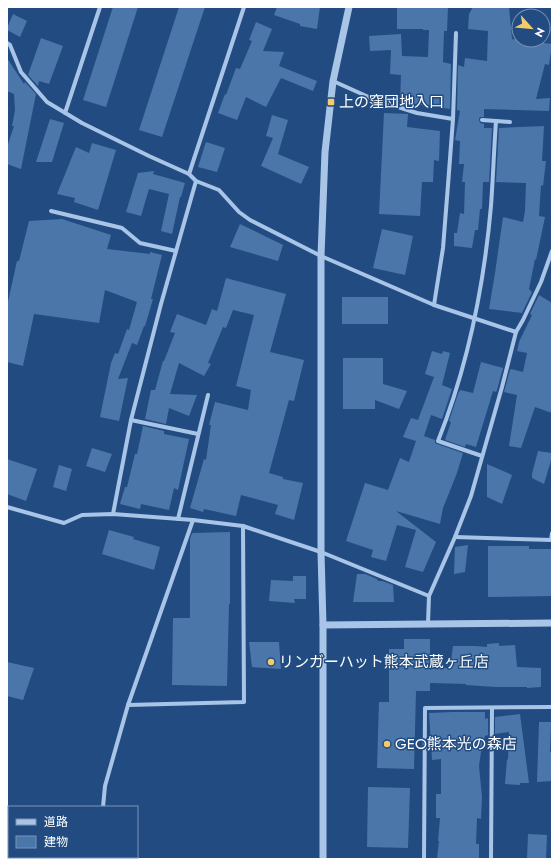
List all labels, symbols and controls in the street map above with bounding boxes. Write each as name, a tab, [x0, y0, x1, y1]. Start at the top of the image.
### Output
north arrow	[511, 8, 551, 48]
text: N	[531, 25, 549, 40]
place label: 上の窪団地入口	[339, 91, 444, 113]
marker: 上の窪団地入口	[326, 97, 336, 107]
place label: リンガーハット熊本武蔵ヶ丘店	[279, 651, 489, 673]
marker: リンガーハット熊本武蔵ヶ丘店	[266, 657, 276, 667]
place label: GEO熊本光の森店	[395, 733, 517, 755]
marker: GEO熊本光の森店	[382, 739, 392, 749]
legend	[8, 806, 138, 858]
text: 道路	[44, 813, 68, 831]
text: 建物	[44, 833, 68, 851]

